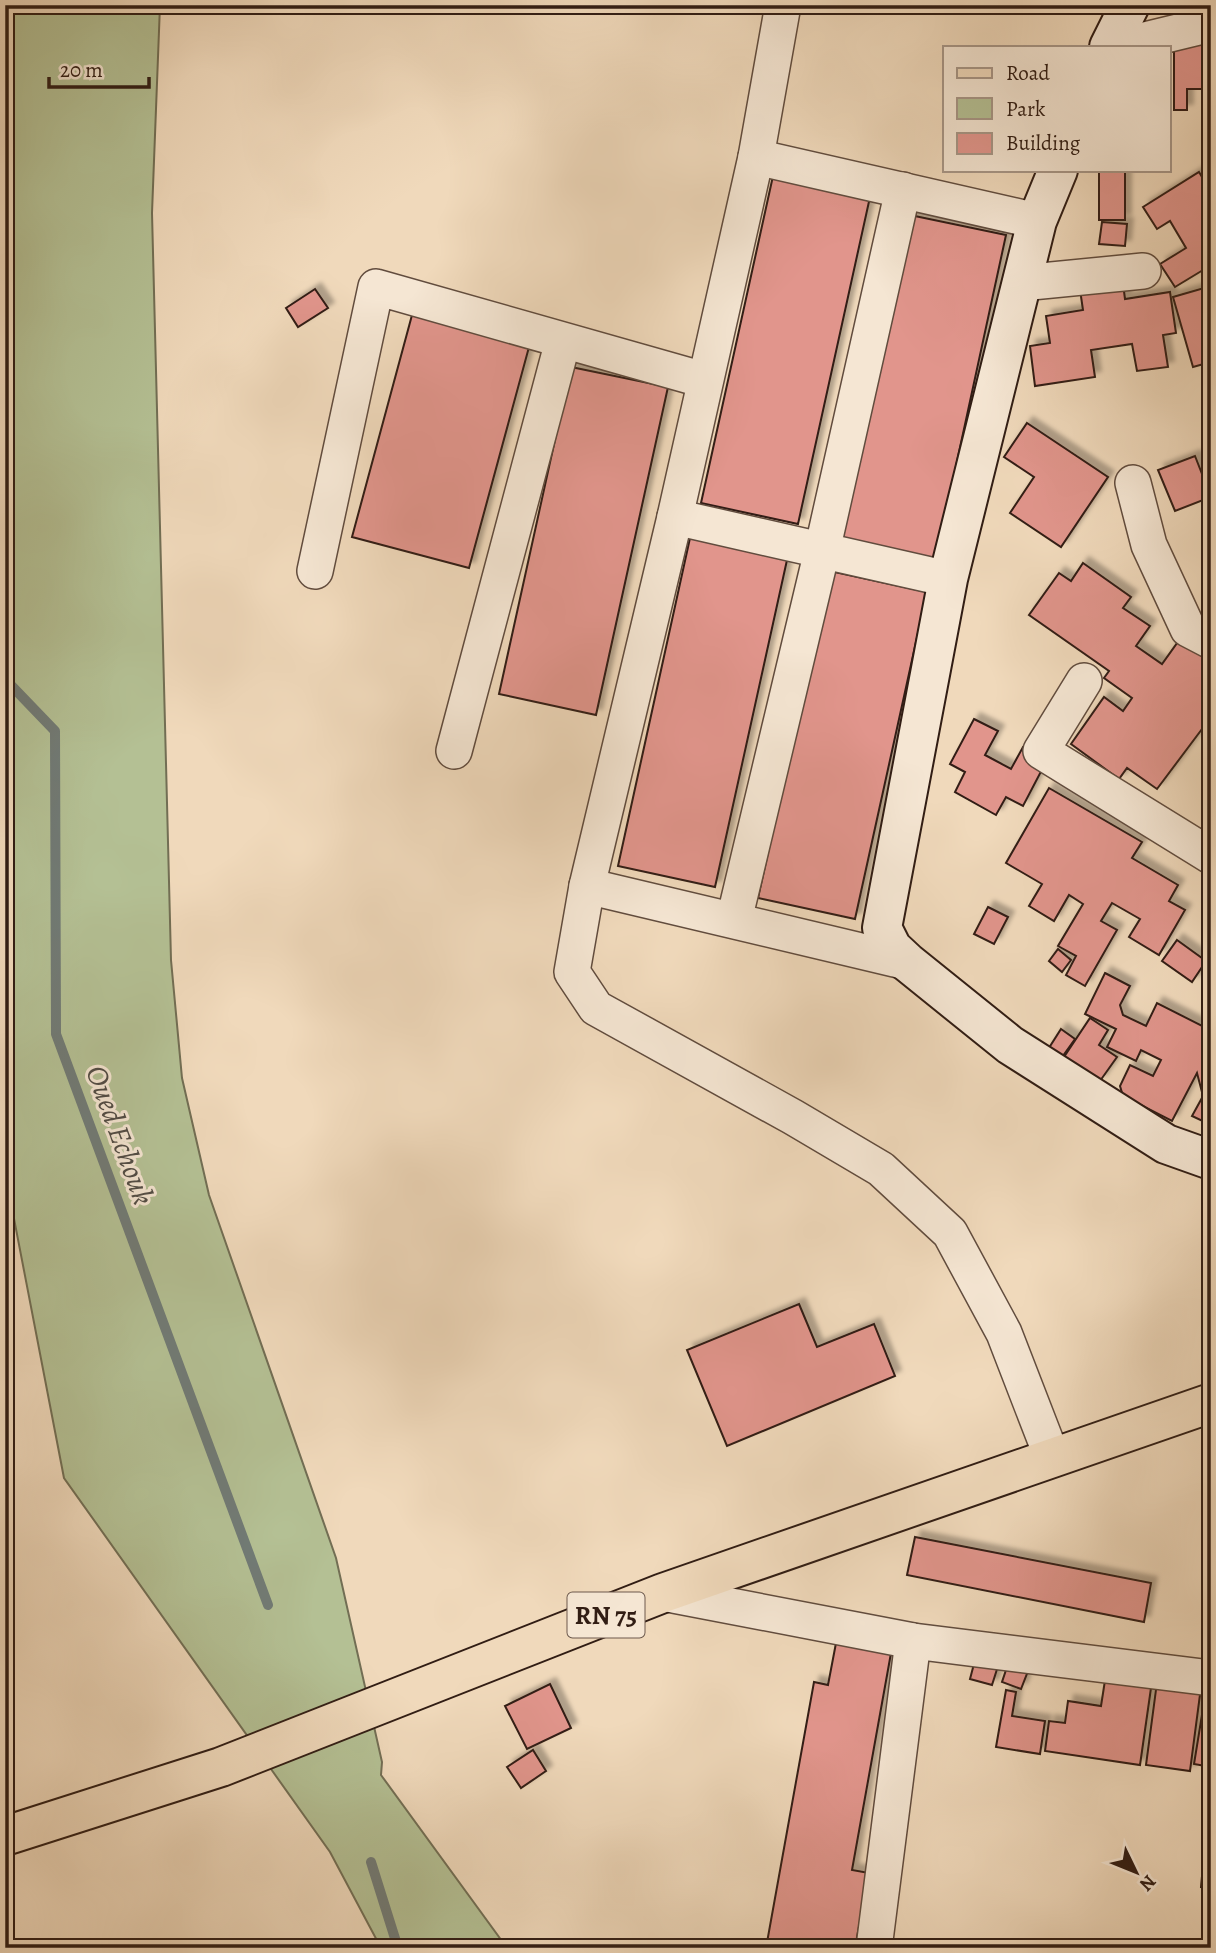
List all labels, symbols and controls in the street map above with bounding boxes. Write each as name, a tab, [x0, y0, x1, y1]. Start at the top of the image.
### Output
scale bar	[49, 46, 149, 90]
legend	[943, 46, 1170, 172]
text: 20 m	[60, 56, 103, 84]
text: Road	[1006, 59, 1050, 87]
text: Park	[1006, 95, 1046, 123]
text: Building	[1006, 129, 1081, 157]
water label: Oued Echouk	[76, 1060, 164, 1210]
road number: RN 75	[568, 1592, 644, 1638]
north arrow	[1100, 1838, 1170, 1908]
text: N	[1133, 1869, 1162, 1897]

